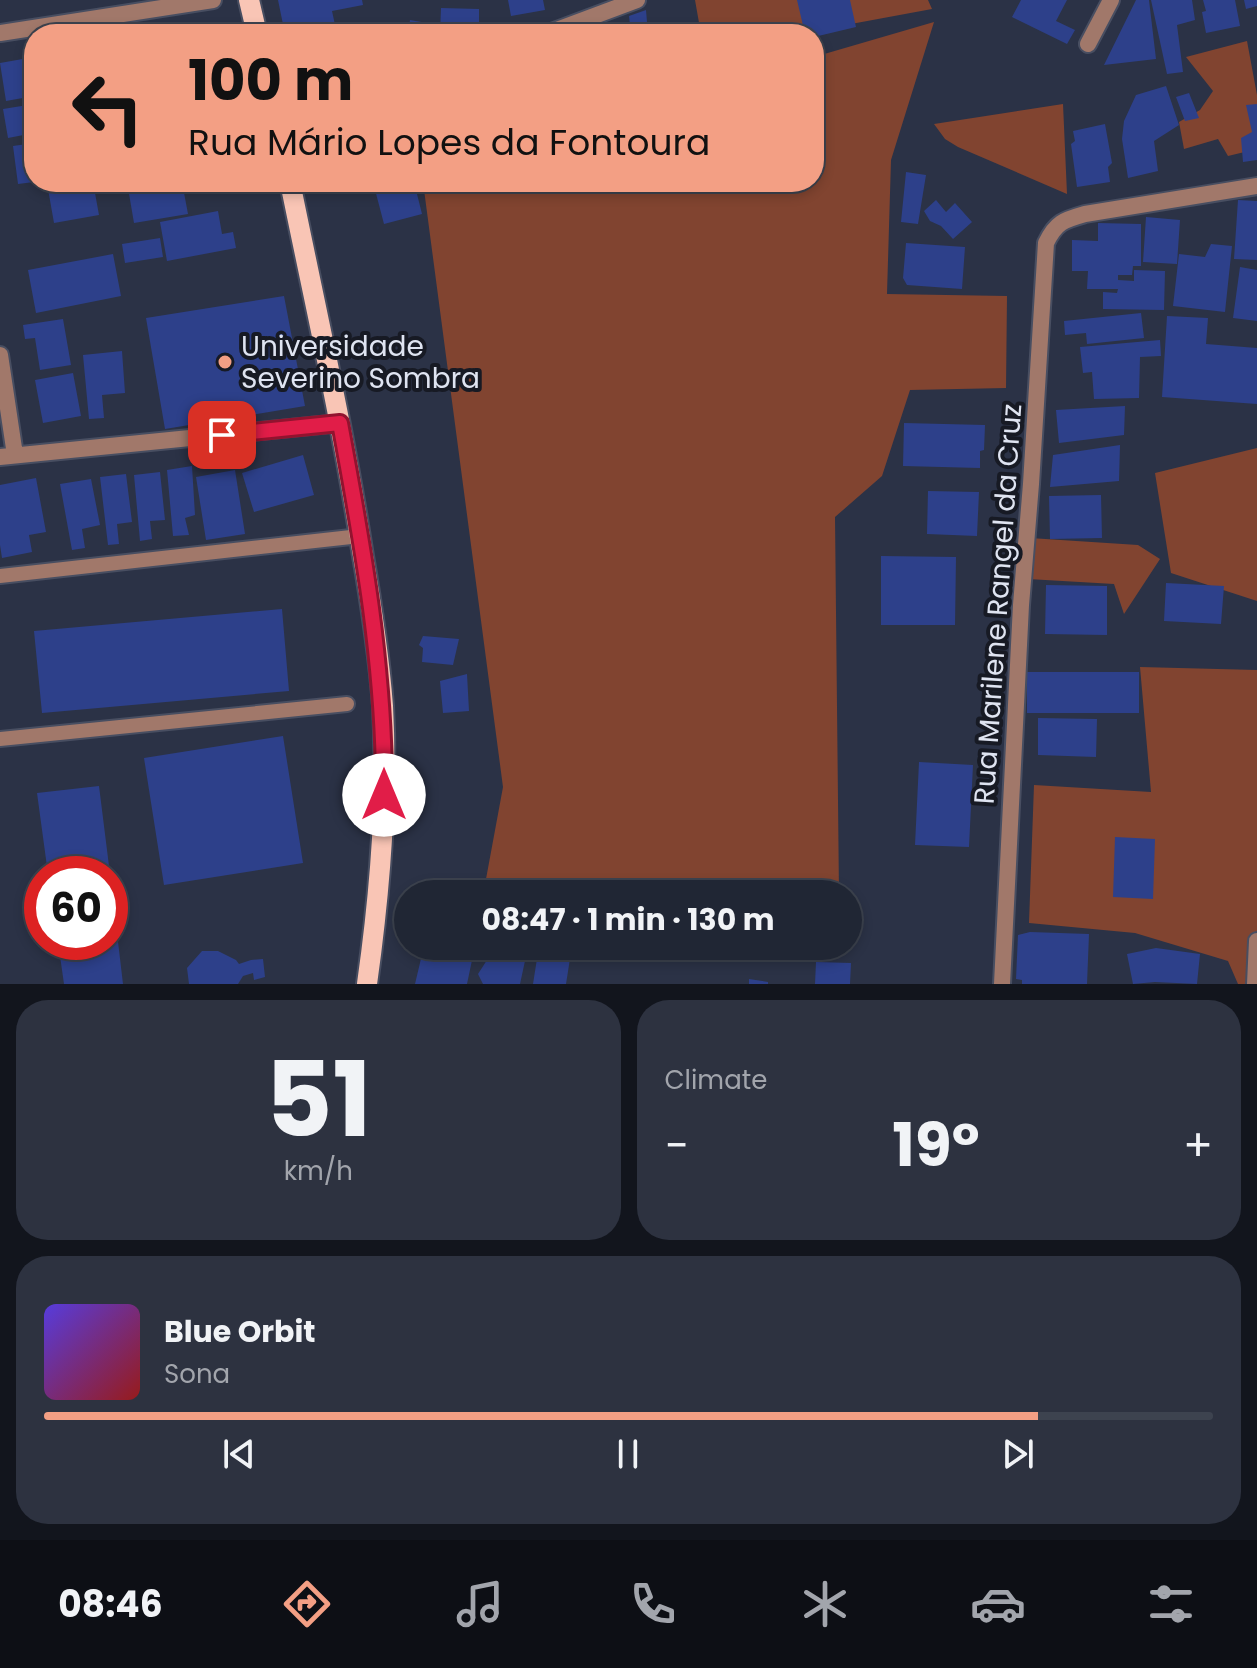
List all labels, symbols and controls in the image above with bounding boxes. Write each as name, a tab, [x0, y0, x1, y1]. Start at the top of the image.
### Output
text: 100 m	[188, 41, 353, 120]
icon: left	[56, 56, 160, 160]
text: Rua Mário Lopes da Fontoura	[188, 117, 710, 168]
place label: Universidade Severino Sombra	[241, 327, 480, 398]
marker: Universidade Severino Sombra	[216, 353, 234, 371]
pin	[188, 401, 256, 469]
street label: Rua Marilene Rangel da Cruz	[965, 402, 1031, 806]
icon: arrive	[200, 413, 244, 457]
position arrow	[342, 753, 426, 837]
speed limit sign: 60	[24, 856, 128, 960]
text: 08:47 · 1 min · 130 m	[482, 898, 774, 941]
text: 51	[265, 1027, 372, 1172]
text: Climate	[665, 1062, 767, 1098]
text: 19°	[892, 1103, 979, 1187]
text: −	[665, 1115, 689, 1176]
text: +	[1183, 1115, 1213, 1176]
text: km/h	[284, 1153, 353, 1189]
text: Blue Orbit	[164, 1310, 316, 1353]
text: Sona	[164, 1356, 230, 1392]
icon: previous	[217, 1432, 261, 1476]
icon: pause	[606, 1432, 650, 1476]
icon: next	[996, 1432, 1040, 1476]
icon: directions	[279, 1576, 335, 1632]
icon: music	[452, 1576, 508, 1632]
icon: phone	[625, 1576, 681, 1632]
icon: climate	[797, 1576, 853, 1632]
icon: car	[970, 1576, 1026, 1632]
icon: filters	[1143, 1576, 1199, 1632]
text: 08:46	[58, 1579, 163, 1630]

